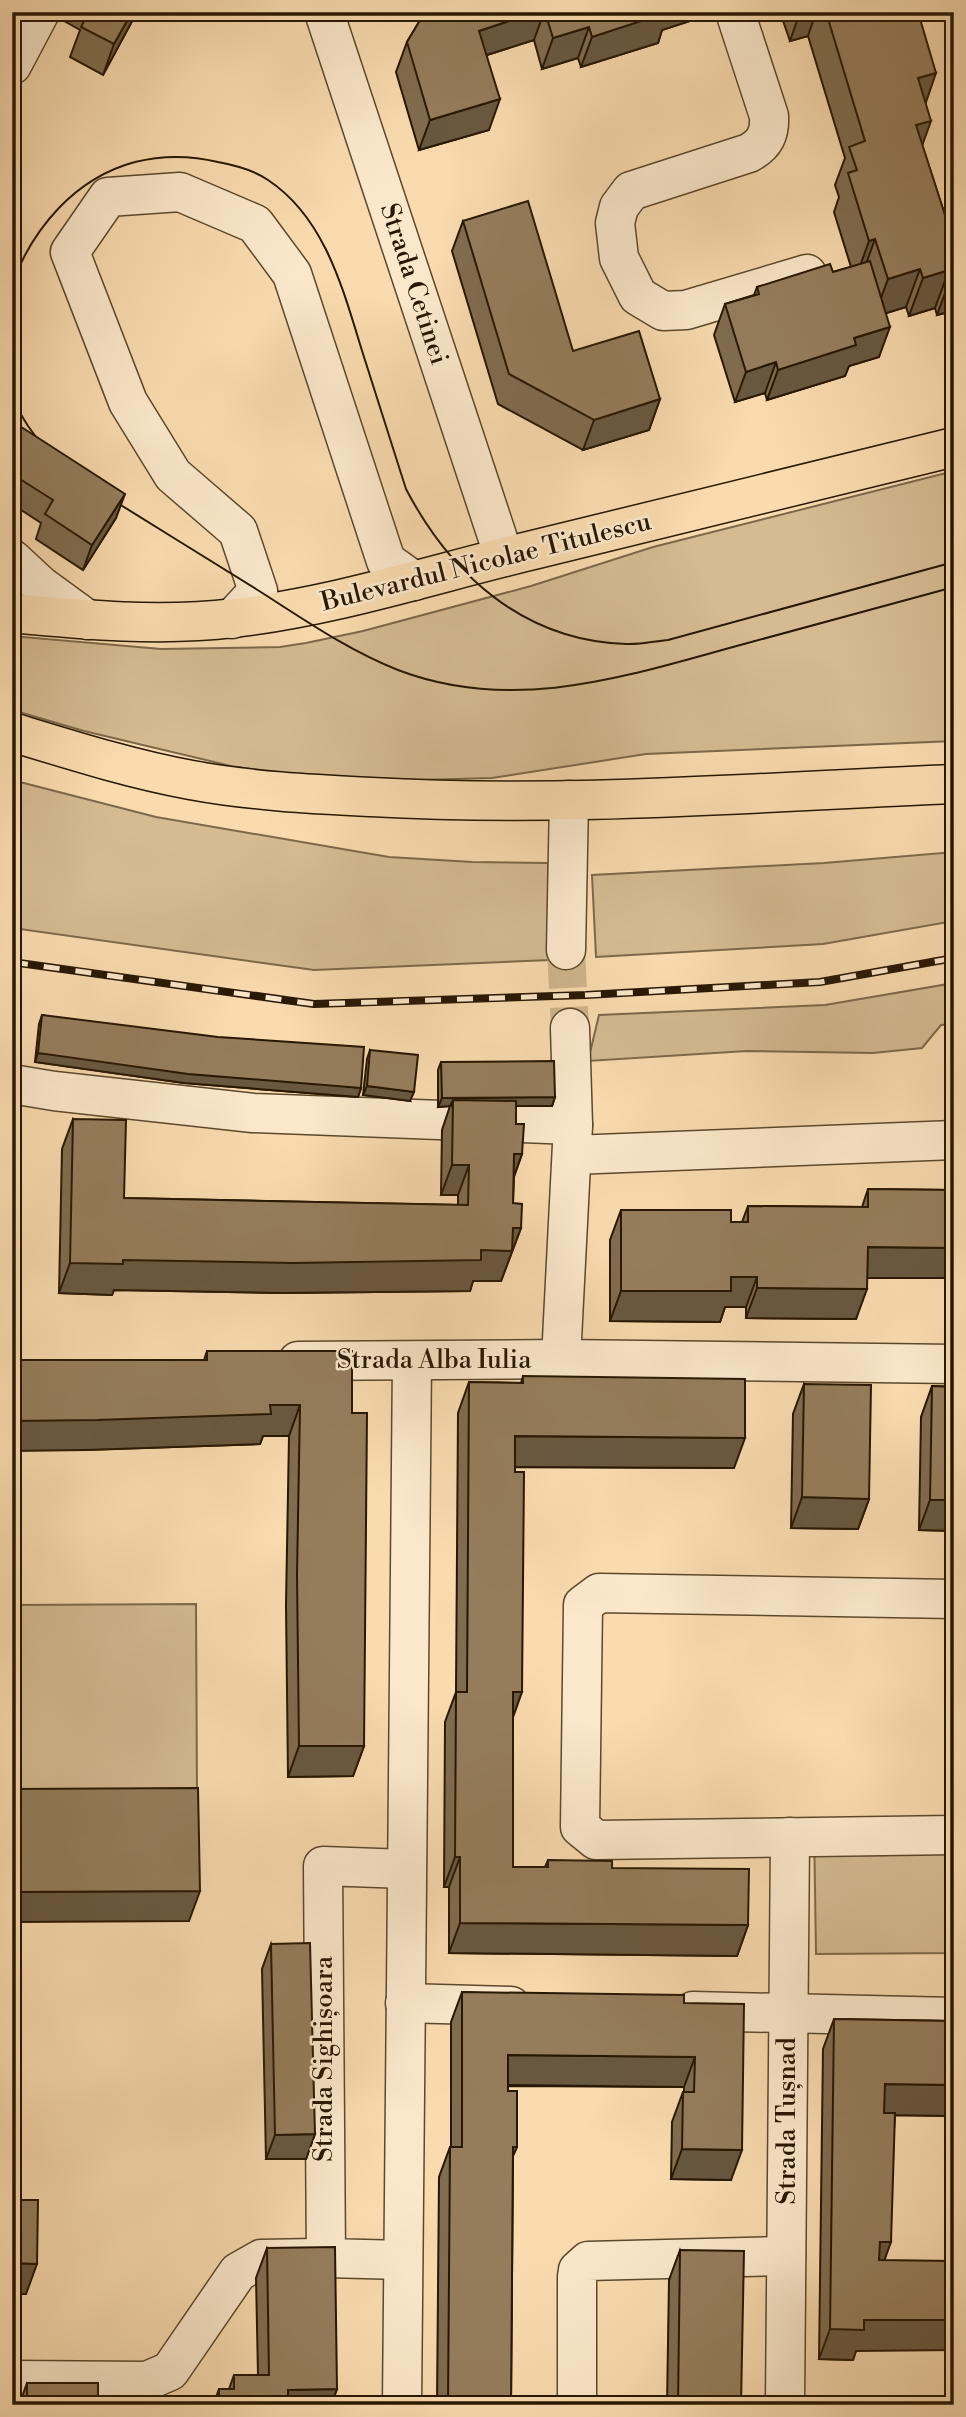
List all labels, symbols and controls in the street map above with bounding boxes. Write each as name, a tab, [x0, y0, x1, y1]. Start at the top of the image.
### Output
street label: Strada Cetinei	[373, 199, 455, 369]
street label: Bulevardul Nicolae Titulescu	[317, 505, 655, 619]
street label: Strada Alba Iulia	[337, 1344, 532, 1376]
street label: Strada Sighișoara	[308, 1955, 340, 2162]
street label: Strada Tușnad	[771, 2037, 803, 2205]

